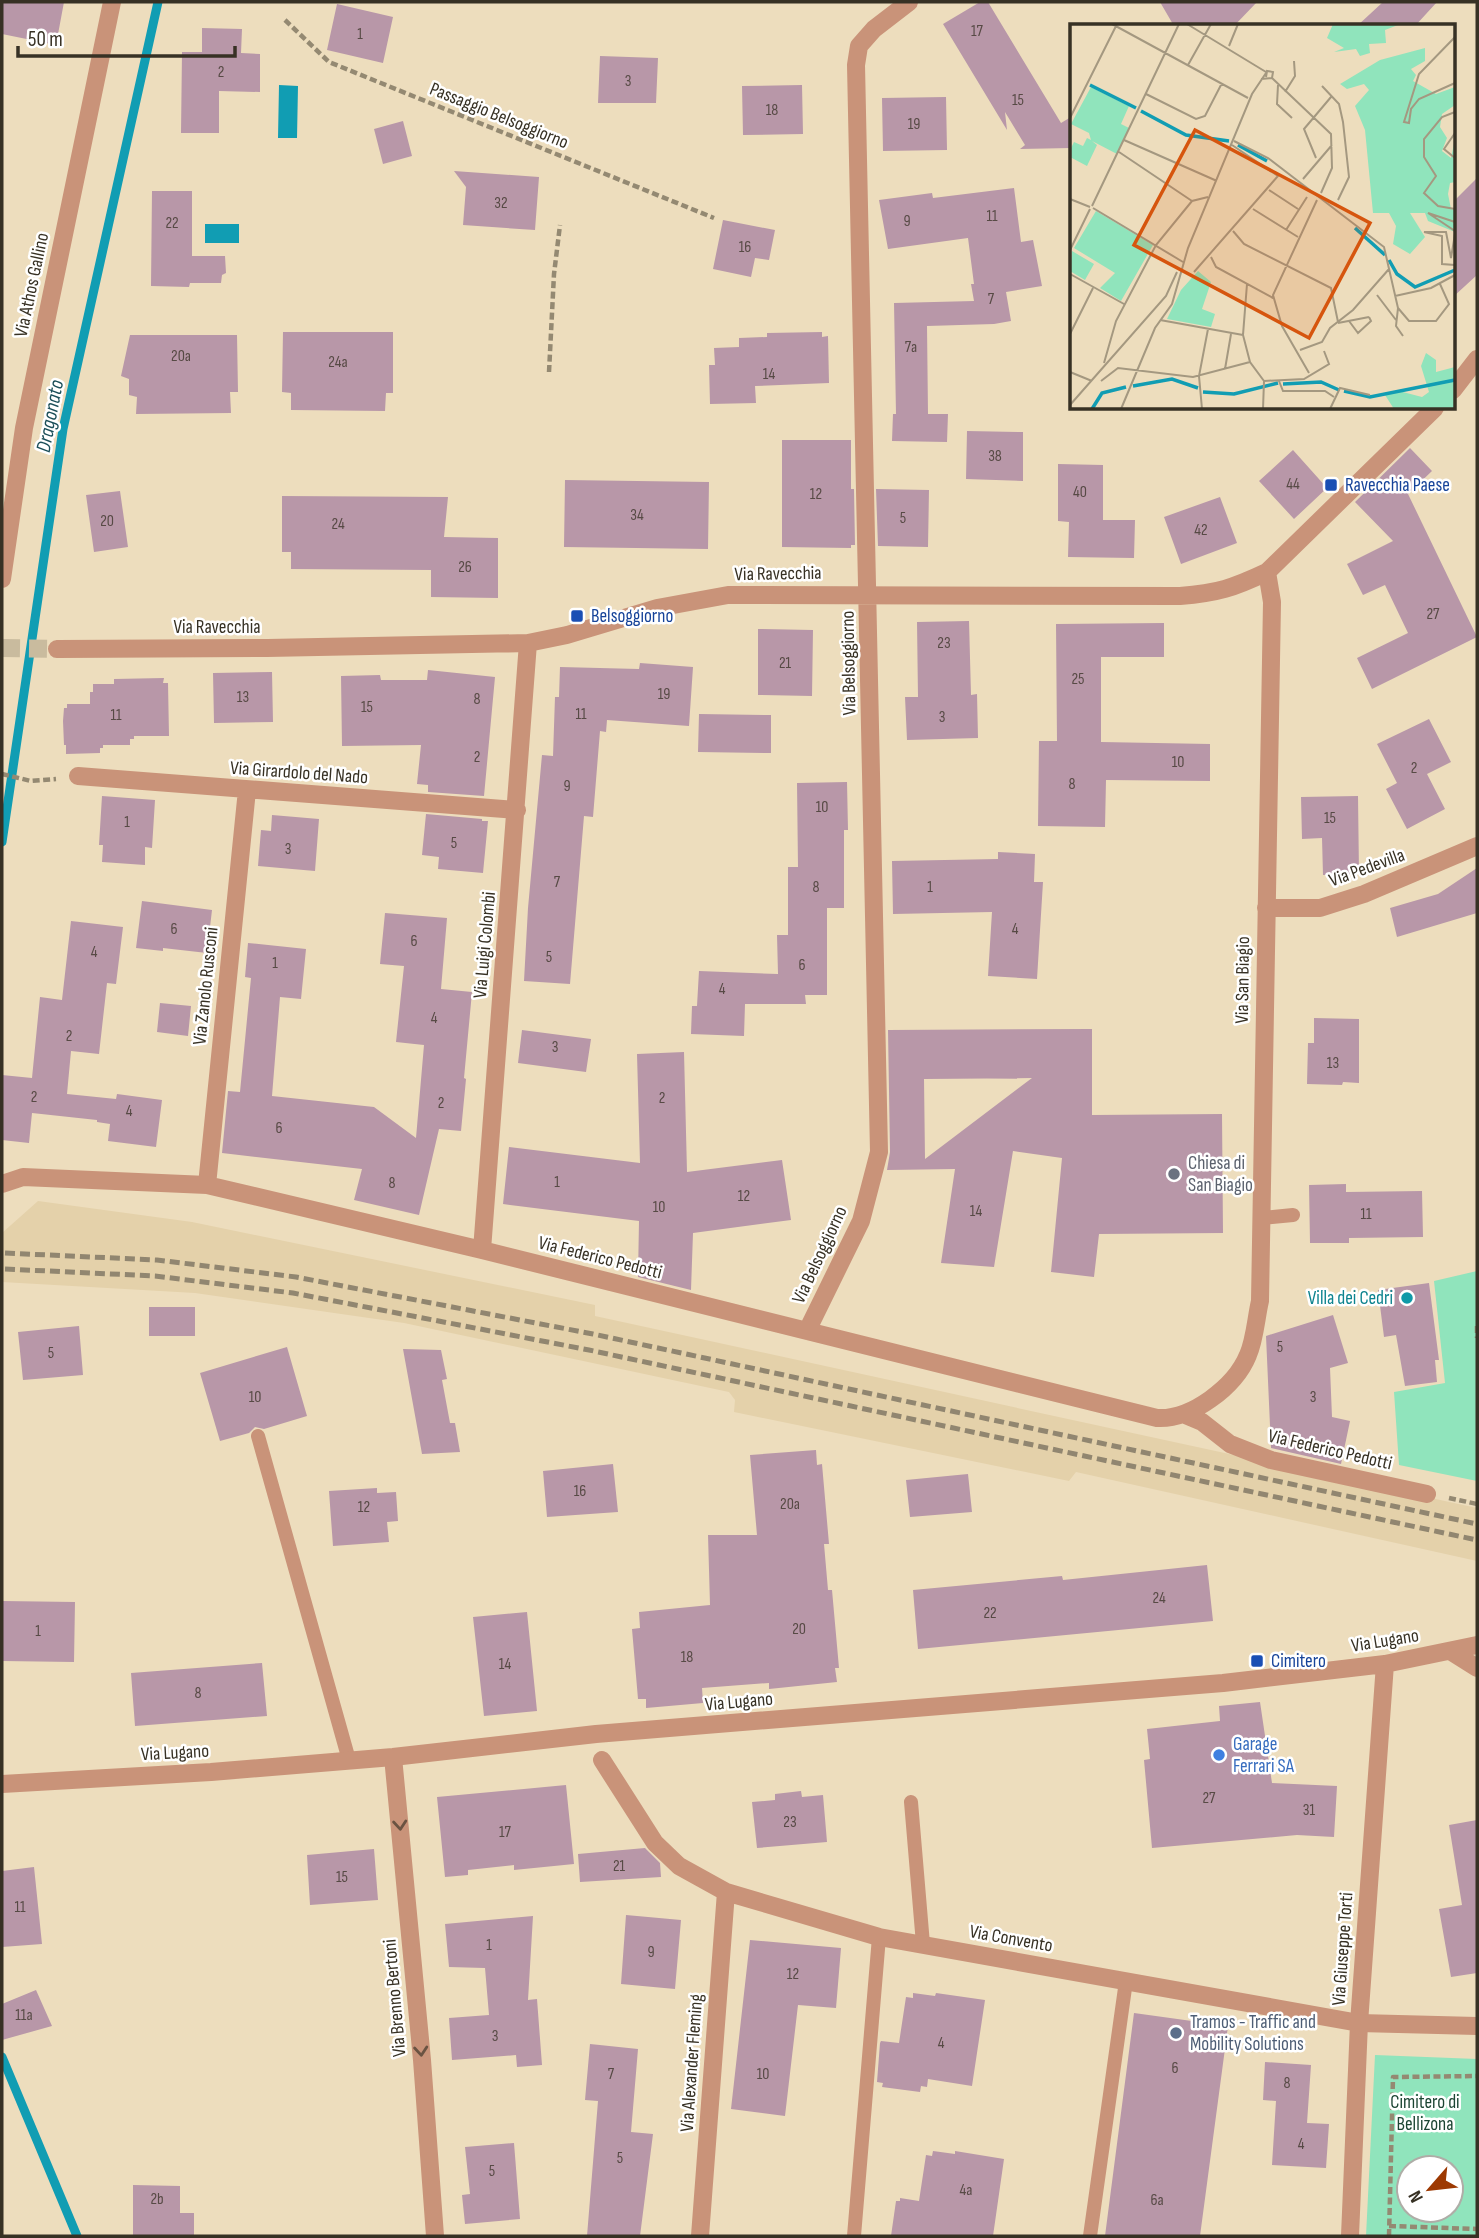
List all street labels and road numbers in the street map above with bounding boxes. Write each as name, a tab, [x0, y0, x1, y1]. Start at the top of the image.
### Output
street label: Passaggio Belsoggiorno	[426, 78, 572, 154]
street label: Via Athos Gallino	[10, 231, 54, 339]
street label: Via Ravecchia	[734, 562, 822, 586]
street label: Via Belsoggiorno	[837, 610, 861, 716]
street label: Via Ravecchia	[173, 616, 261, 639]
street label: Via Girardolo del Nado	[229, 757, 369, 789]
street label: Via Pedevilla	[1326, 844, 1408, 892]
street label: Via Luigi Colombi	[469, 891, 501, 999]
street label: Via Zanolo Rusconi	[188, 926, 224, 1046]
street label: Via San Biagio	[1231, 936, 1255, 1024]
street label: Via Belsoggiorno	[787, 1203, 853, 1307]
street label: Via Federico Pedotti	[536, 1232, 664, 1284]
street label: Via Federico Pedotti	[1266, 1425, 1394, 1475]
street label: Via Lugano	[1350, 1624, 1420, 1658]
street label: Via Lugano	[704, 1688, 774, 1716]
street label: Via Lugano	[140, 1740, 210, 1766]
street label: Via Giuseppe Torti	[1328, 1892, 1358, 2006]
street label: Via Convento	[968, 1920, 1054, 1958]
street label: Via Brenno Bertoni	[378, 1938, 412, 2058]
street label: Via Alexander Fleming	[676, 1993, 708, 2133]

